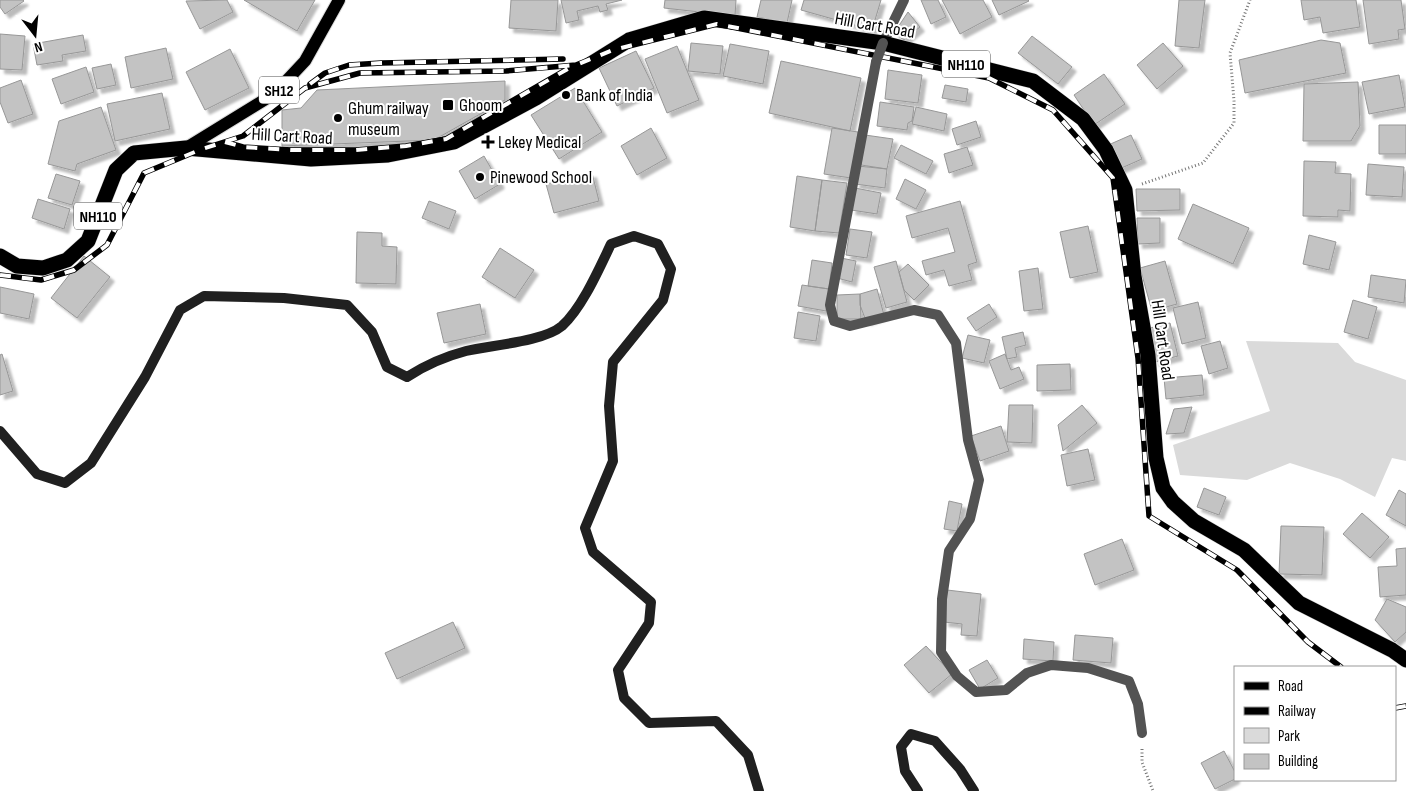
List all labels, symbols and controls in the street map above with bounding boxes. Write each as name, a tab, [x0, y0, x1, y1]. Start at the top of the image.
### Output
street label: Hill Cart Road	[833, 8, 917, 43]
north arrow	[10, 10, 60, 60]
text: N	[33, 38, 44, 56]
road number: NH110	[942, 51, 990, 78]
road number: SH12	[259, 76, 299, 104]
place label: Bank of India	[576, 85, 653, 106]
marker: Bank of India	[560, 89, 572, 101]
place label: Ghoom	[459, 95, 502, 116]
place label: Ghum railway museum	[348, 98, 429, 140]
marker: Ghoom	[441, 98, 455, 112]
marker: Ghum railway museum	[332, 112, 344, 124]
street label: Hill Cart Road	[251, 124, 333, 149]
place label: Lekey Medical	[498, 132, 581, 153]
marker: Lekey Medical	[482, 136, 494, 148]
place label: Pinewood School	[490, 167, 592, 188]
marker: Pinewood School	[474, 171, 486, 183]
road number: NH110	[74, 202, 122, 230]
street label: Hill Cart Road	[1146, 298, 1179, 382]
legend	[1234, 666, 1396, 781]
text: Road	[1278, 677, 1303, 696]
text: Railway	[1278, 702, 1316, 721]
text: Park	[1278, 727, 1300, 746]
text: Building	[1278, 752, 1318, 771]

